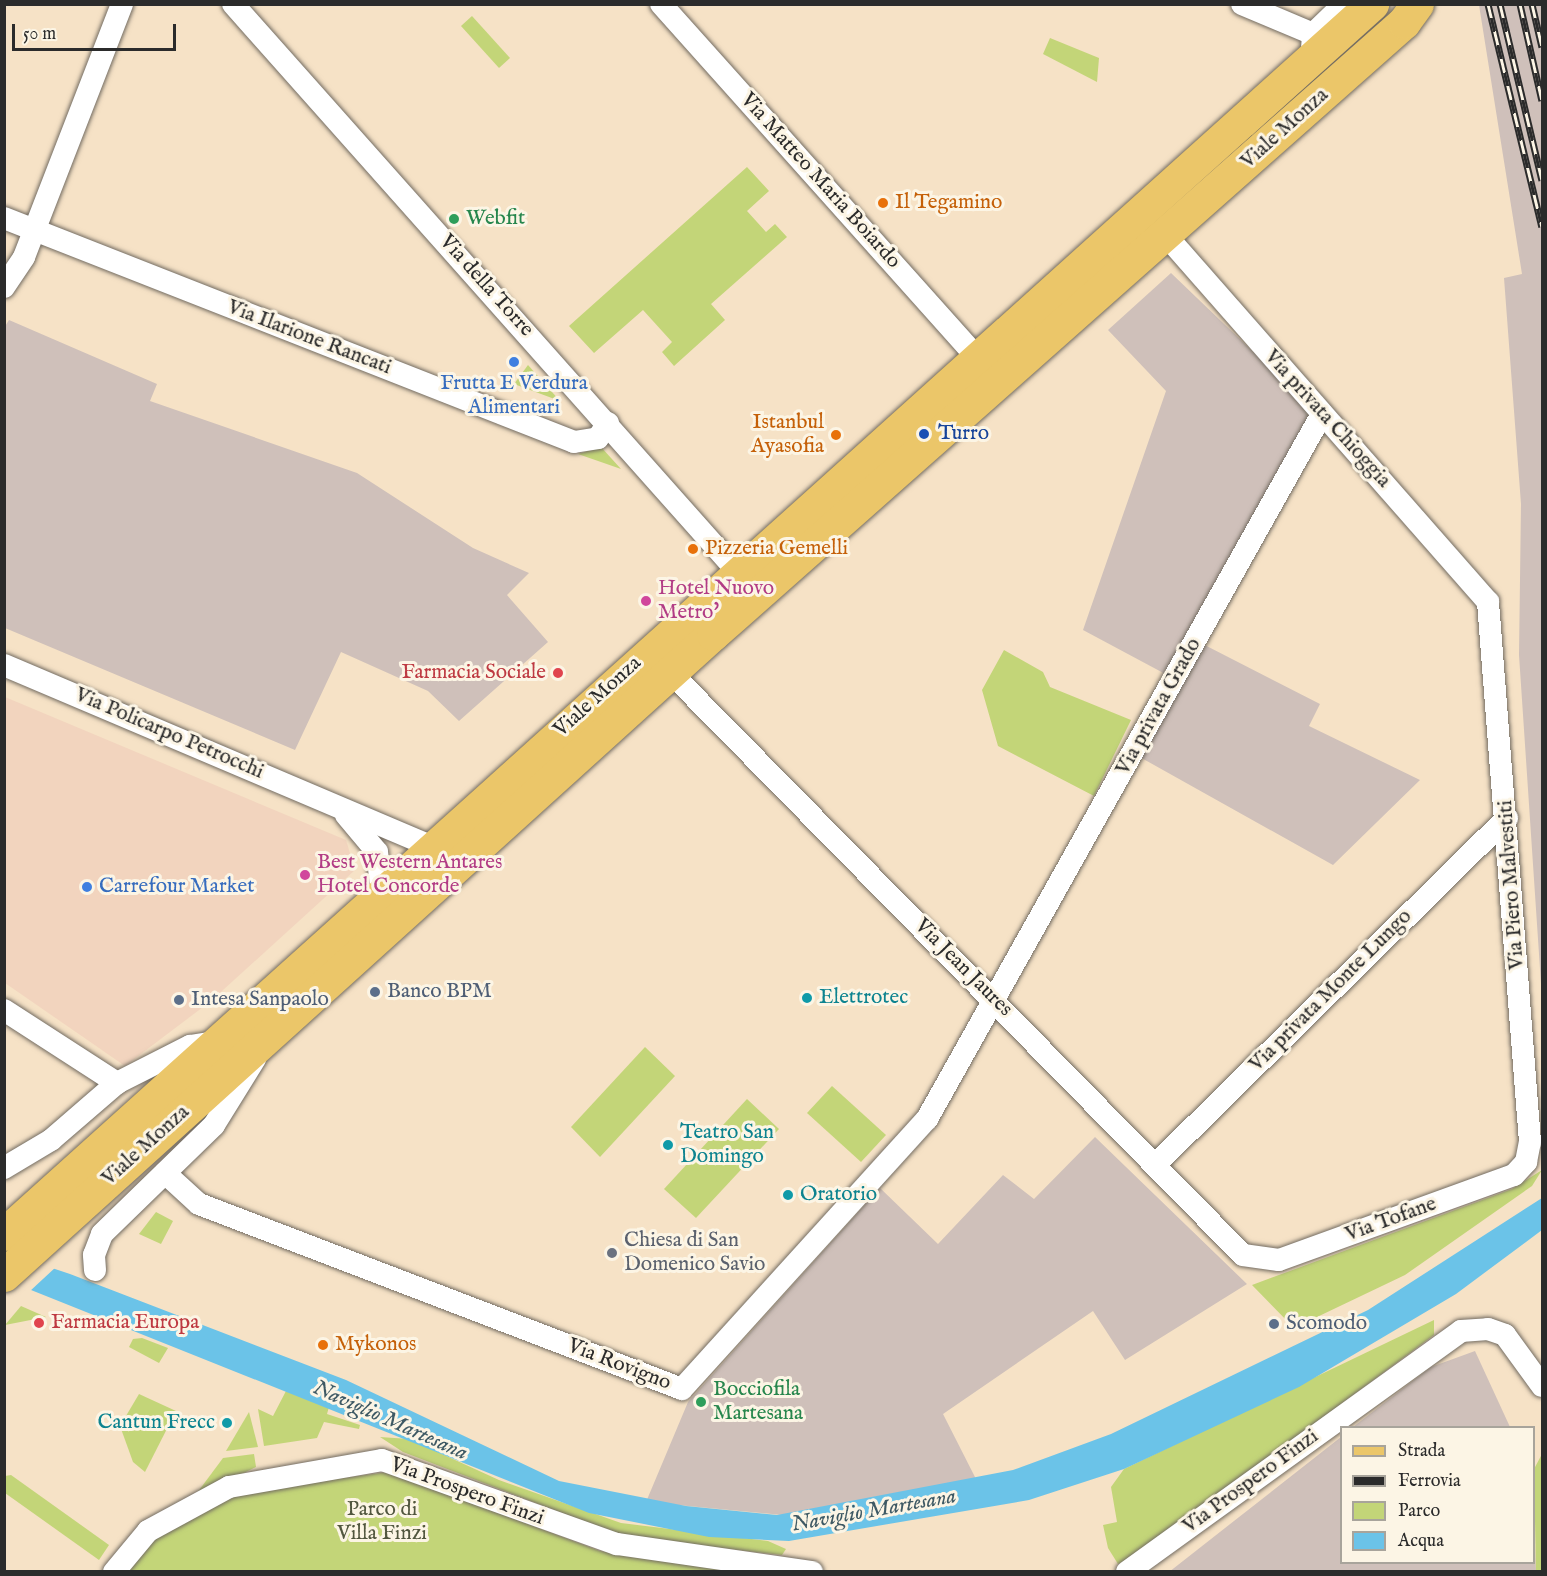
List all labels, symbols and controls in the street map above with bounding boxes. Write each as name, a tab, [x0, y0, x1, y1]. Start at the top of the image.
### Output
scale bar	[15, 12, 178, 50]
text: 50 m	[23, 23, 56, 46]
street label: Viale Monza	[1236, 83, 1334, 175]
street label: Via Matteo Maria Boiardo	[734, 88, 906, 274]
place label: Il Tegamino	[895, 190, 1002, 216]
marker: Il Tegamino	[876, 196, 890, 210]
place label: Webfit	[466, 206, 525, 232]
marker: Webfit	[447, 212, 461, 226]
street label: Via della Torre	[434, 230, 538, 342]
street label: Via Ilarione Rancati	[223, 295, 395, 381]
street label: Via privata Chioggia	[1258, 345, 1396, 493]
marker: Frutta E Verdura Alimentari	[507, 355, 521, 369]
place label: Frutta E Verdura Alimentari	[440, 371, 588, 421]
place label: Istanbul Ayasofia	[751, 410, 824, 460]
place label: Turro	[938, 421, 989, 447]
marker: Turro	[915, 425, 933, 443]
marker: Istanbul Ayasofia	[829, 428, 843, 442]
place label: Pizzeria Gemelli	[705, 536, 848, 562]
marker: Pizzeria Gemelli	[686, 542, 700, 556]
place label: Hotel Nuovo Metro'	[658, 576, 774, 626]
marker: Hotel Nuovo Metro'	[639, 594, 653, 608]
street label: Via privata Grado	[1111, 634, 1207, 780]
street label: Viale Monza	[549, 651, 647, 743]
place label: Farmacia Sociale	[402, 660, 546, 686]
marker: Farmacia Sociale	[551, 666, 565, 680]
street label: Via Policarpo Petrocchi	[71, 683, 267, 785]
street label: Via Piero Malvestiti	[1493, 799, 1531, 971]
place label: Best Western Antares Hotel Concorde	[317, 850, 502, 900]
marker: Best Western Antares Hotel Concorde	[298, 868, 312, 882]
place label: Carrefour Market	[99, 874, 254, 900]
marker: Carrefour Market	[80, 880, 94, 894]
street label: Via privata Monte Lungo	[1244, 904, 1418, 1078]
street label: Via Jean Jaures	[909, 914, 1017, 1022]
place label: Banco BPM	[387, 979, 492, 1005]
marker: Banco BPM	[368, 985, 382, 999]
place label: Elettrotec	[819, 985, 908, 1011]
place label: Intesa Sanpaolo	[191, 987, 329, 1013]
marker: Elettrotec	[800, 991, 814, 1005]
marker: Intesa Sanpaolo	[172, 993, 186, 1007]
street label: Viale Monza	[97, 1100, 195, 1192]
place label: Teatro San Domingo	[680, 1120, 774, 1170]
marker: Teatro San Domingo	[661, 1138, 675, 1152]
place label: Oratorio	[800, 1182, 877, 1208]
marker: Oratorio	[781, 1188, 795, 1202]
street label: Via Tofane	[1342, 1192, 1440, 1248]
place label: Chiesa di San Domenico Savio	[624, 1228, 765, 1278]
marker: Chiesa di San Domenico Savio	[605, 1246, 619, 1260]
place label: Farmacia Europa	[51, 1310, 199, 1336]
place label: Scomodo	[1286, 1311, 1367, 1337]
marker: Farmacia Europa	[32, 1316, 46, 1330]
marker: Scomodo	[1267, 1317, 1281, 1331]
place label: Mykonos	[335, 1332, 416, 1358]
street label: Via Rovigno	[564, 1334, 674, 1396]
marker: Mykonos	[316, 1338, 330, 1352]
water label: Naviglio Martesana	[309, 1375, 471, 1467]
place label: Bocciofila Martesana	[713, 1377, 803, 1427]
marker: Bocciofila Martesana	[694, 1395, 708, 1409]
place label: Cantun Frecc	[97, 1410, 215, 1436]
marker: Cantun Frecc	[220, 1416, 234, 1430]
street label: Via Prospero Finzi	[1178, 1424, 1324, 1540]
legend	[1340, 1426, 1535, 1564]
text: Strada	[1398, 1440, 1445, 1463]
street label: Via Prospero Finzi	[387, 1453, 547, 1531]
text: Ferrovia	[1398, 1470, 1461, 1493]
water label: Naviglio Martesana	[790, 1484, 958, 1538]
park label: Parco di Villa Finzi	[337, 1497, 427, 1547]
text: Parco	[1398, 1500, 1440, 1523]
text: Acqua	[1398, 1530, 1444, 1553]

